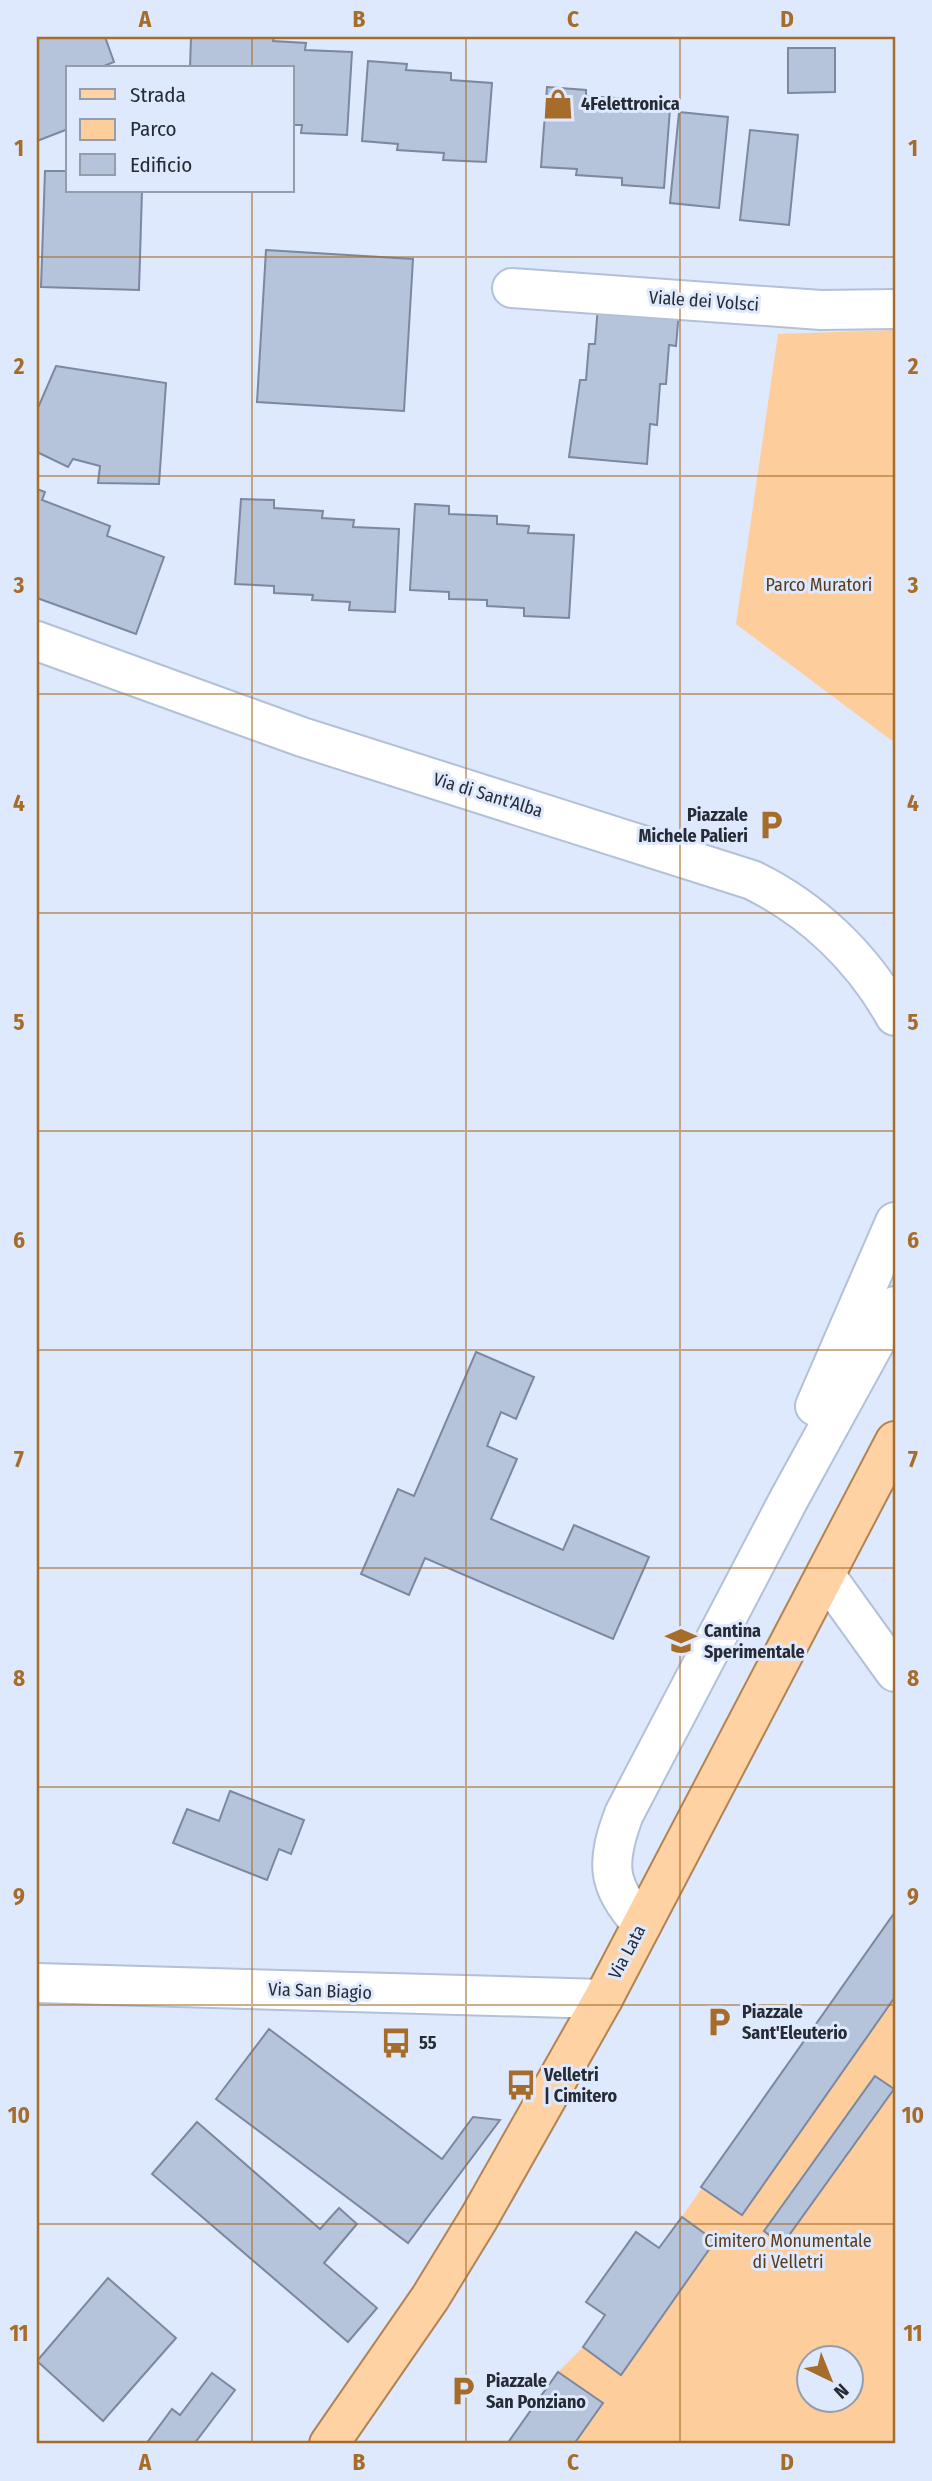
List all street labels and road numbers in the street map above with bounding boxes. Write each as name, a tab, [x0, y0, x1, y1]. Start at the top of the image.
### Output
street label: Viale dei Volsci	[648, 286, 760, 316]
street label: Via di Sant'Alba	[430, 768, 546, 822]
street label: Via Lata	[604, 1921, 650, 1983]
street label: Via San Biagio	[268, 1978, 372, 2004]

